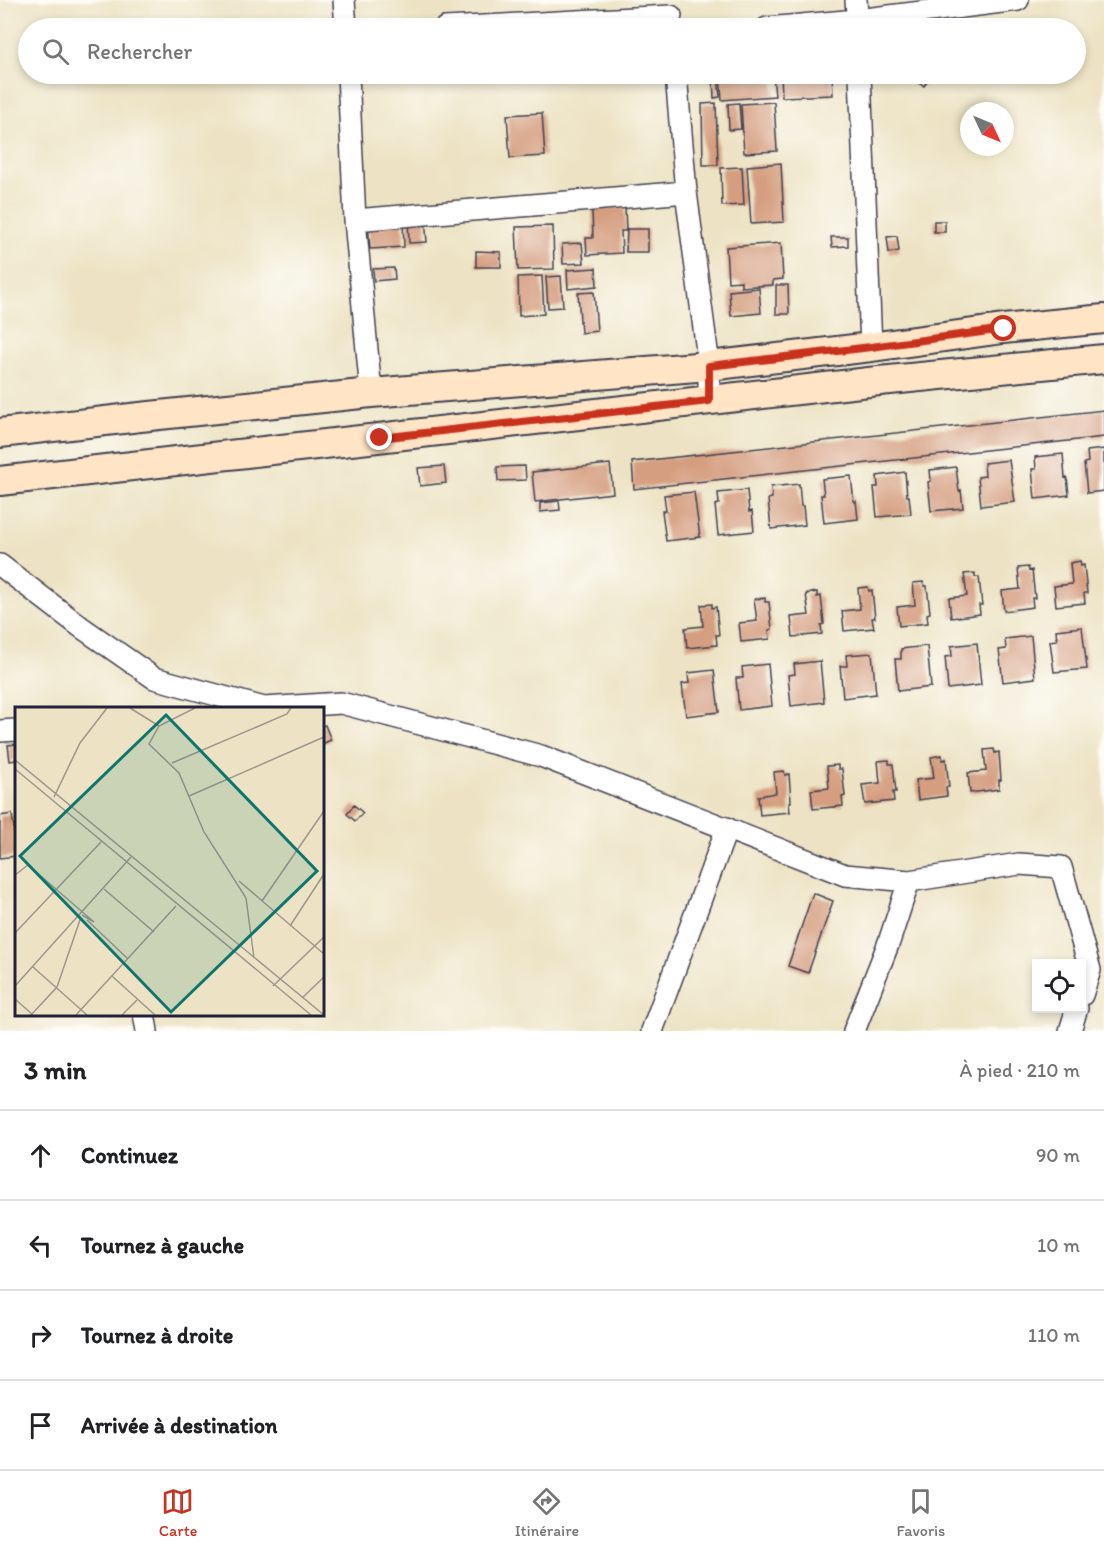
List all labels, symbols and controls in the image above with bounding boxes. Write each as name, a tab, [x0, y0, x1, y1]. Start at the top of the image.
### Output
search box	[18, 18, 1086, 84]
icon: search	[39, 35, 72, 68]
text: Rechercher	[87, 38, 192, 65]
north arrow	[960, 102, 1014, 156]
route start	[990, 315, 1016, 341]
route end	[366, 424, 392, 450]
inset map	[15, 707, 324, 1016]
map controls	[1032, 959, 1086, 1013]
button: locate	[1032, 959, 1086, 1013]
text: 3 min	[24, 1054, 86, 1086]
text: À pied · 210 m	[960, 1058, 1080, 1082]
icon: ahead	[24, 1139, 57, 1172]
text: Continuez	[81, 1142, 178, 1169]
text: 90 m	[1036, 1143, 1080, 1167]
icon: left	[24, 1229, 57, 1262]
text: Tournez à gauche	[81, 1232, 244, 1259]
text: 10 m	[1037, 1233, 1080, 1257]
icon: right	[24, 1319, 57, 1352]
text: Tournez à droite	[81, 1322, 233, 1349]
text: 110 m	[1028, 1323, 1080, 1347]
icon: arrive	[24, 1409, 57, 1442]
text: Arrivée à destination	[81, 1412, 277, 1439]
tab: Carte	[159, 1485, 197, 1540]
tab: Itinéraire	[515, 1485, 579, 1540]
tab: Favoris	[897, 1485, 945, 1540]

